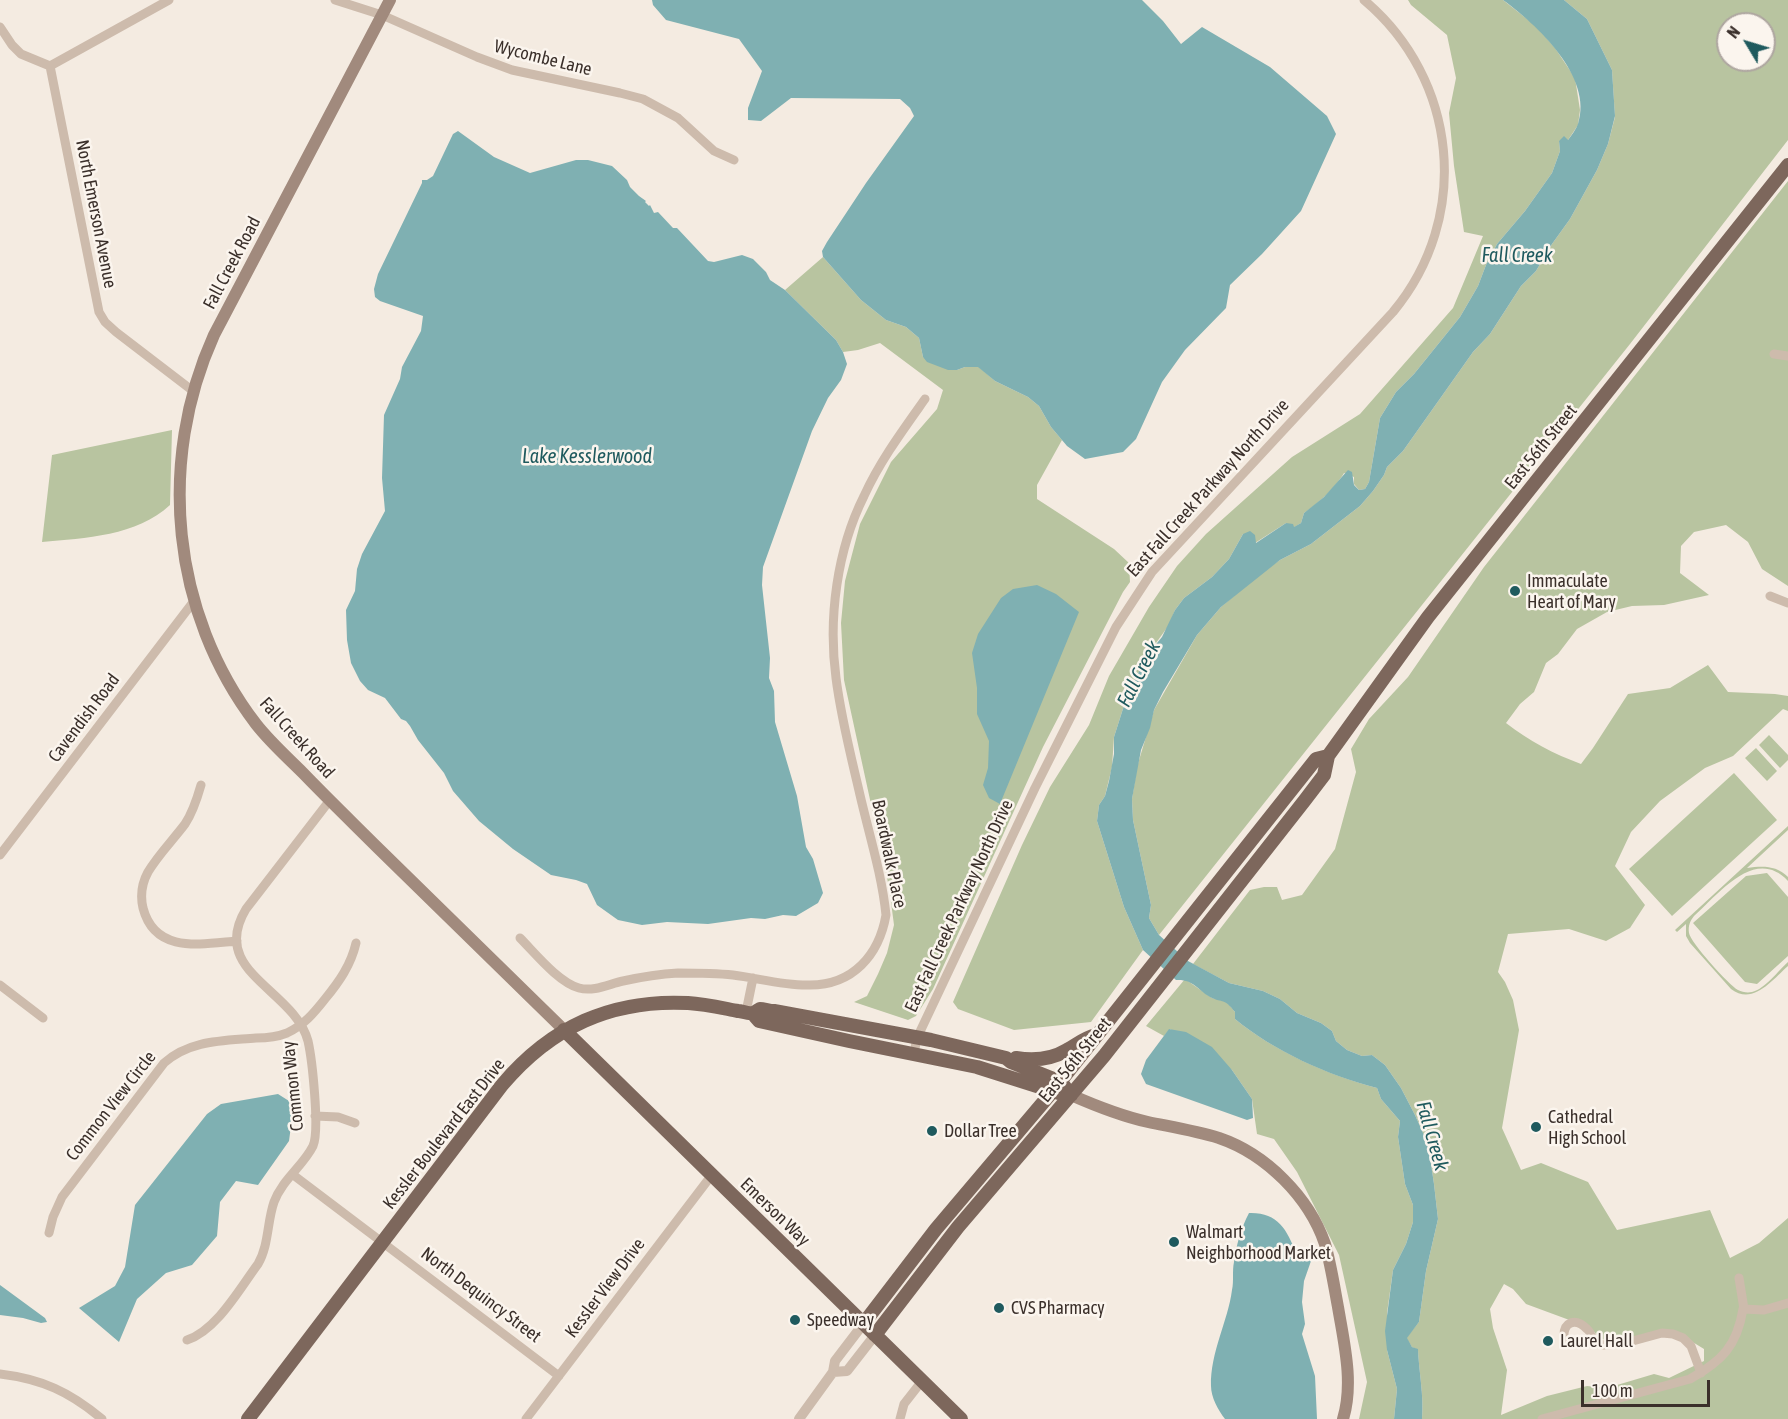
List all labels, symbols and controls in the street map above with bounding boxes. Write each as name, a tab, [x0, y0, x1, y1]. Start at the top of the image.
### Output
north arrow	[1716, 12, 1776, 72]
text: N	[1723, 23, 1743, 41]
street label: Wycombe Lane	[492, 35, 594, 81]
street label: North Emerson Avenue	[71, 138, 121, 290]
street label: Fall Creek Road	[199, 213, 265, 313]
water label: Fall Creek	[1481, 244, 1553, 268]
street label: East Fall Creek Parkway North Drive	[1122, 395, 1294, 581]
street label: East 56th Street	[1500, 400, 1582, 494]
water label: Lake Kesslerwood	[522, 445, 652, 469]
place label: Immaculate Heart of Mary	[1527, 570, 1616, 612]
marker: Immaculate Heart of Mary	[1508, 584, 1522, 598]
water label: Fall Creek	[1112, 637, 1166, 711]
street label: Cavendish Road	[44, 669, 124, 767]
street label: Fall Creek Road	[255, 693, 339, 783]
street label: East Fall Creek Parkway North Drive	[900, 796, 1018, 1016]
street label: Boardwalk Place	[867, 798, 911, 910]
street label: East 56th Street	[1034, 1013, 1116, 1107]
street label: Common Way	[278, 1040, 308, 1132]
street label: Common View Circle	[61, 1047, 161, 1165]
street label: Kessler Boulevard East Drive	[379, 1054, 509, 1214]
water label: Fall Creek	[1411, 1098, 1453, 1174]
place label: Cathedral High School	[1548, 1106, 1626, 1148]
place label: Dollar Tree	[944, 1120, 1017, 1142]
marker: Cathedral High School	[1529, 1120, 1543, 1134]
marker: Dollar Tree	[925, 1124, 939, 1138]
street label: Emerson Way	[736, 1174, 814, 1250]
place label: Walmart Neighborhood Market	[1186, 1221, 1331, 1264]
street label: Kessler View Drive	[561, 1234, 649, 1342]
marker: Walmart Neighborhood Market	[1167, 1235, 1181, 1249]
street label: North Dequincy Street	[417, 1243, 545, 1347]
place label: CVS Pharmacy	[1011, 1297, 1105, 1319]
marker: CVS Pharmacy	[992, 1301, 1006, 1315]
place label: Speedway	[807, 1309, 874, 1331]
marker: Speedway	[788, 1313, 802, 1327]
place label: Laurel Hall	[1560, 1330, 1633, 1352]
marker: Laurel Hall	[1541, 1334, 1555, 1348]
scale bar	[1584, 1368, 1713, 1406]
text: 100 m	[1592, 1380, 1633, 1401]

